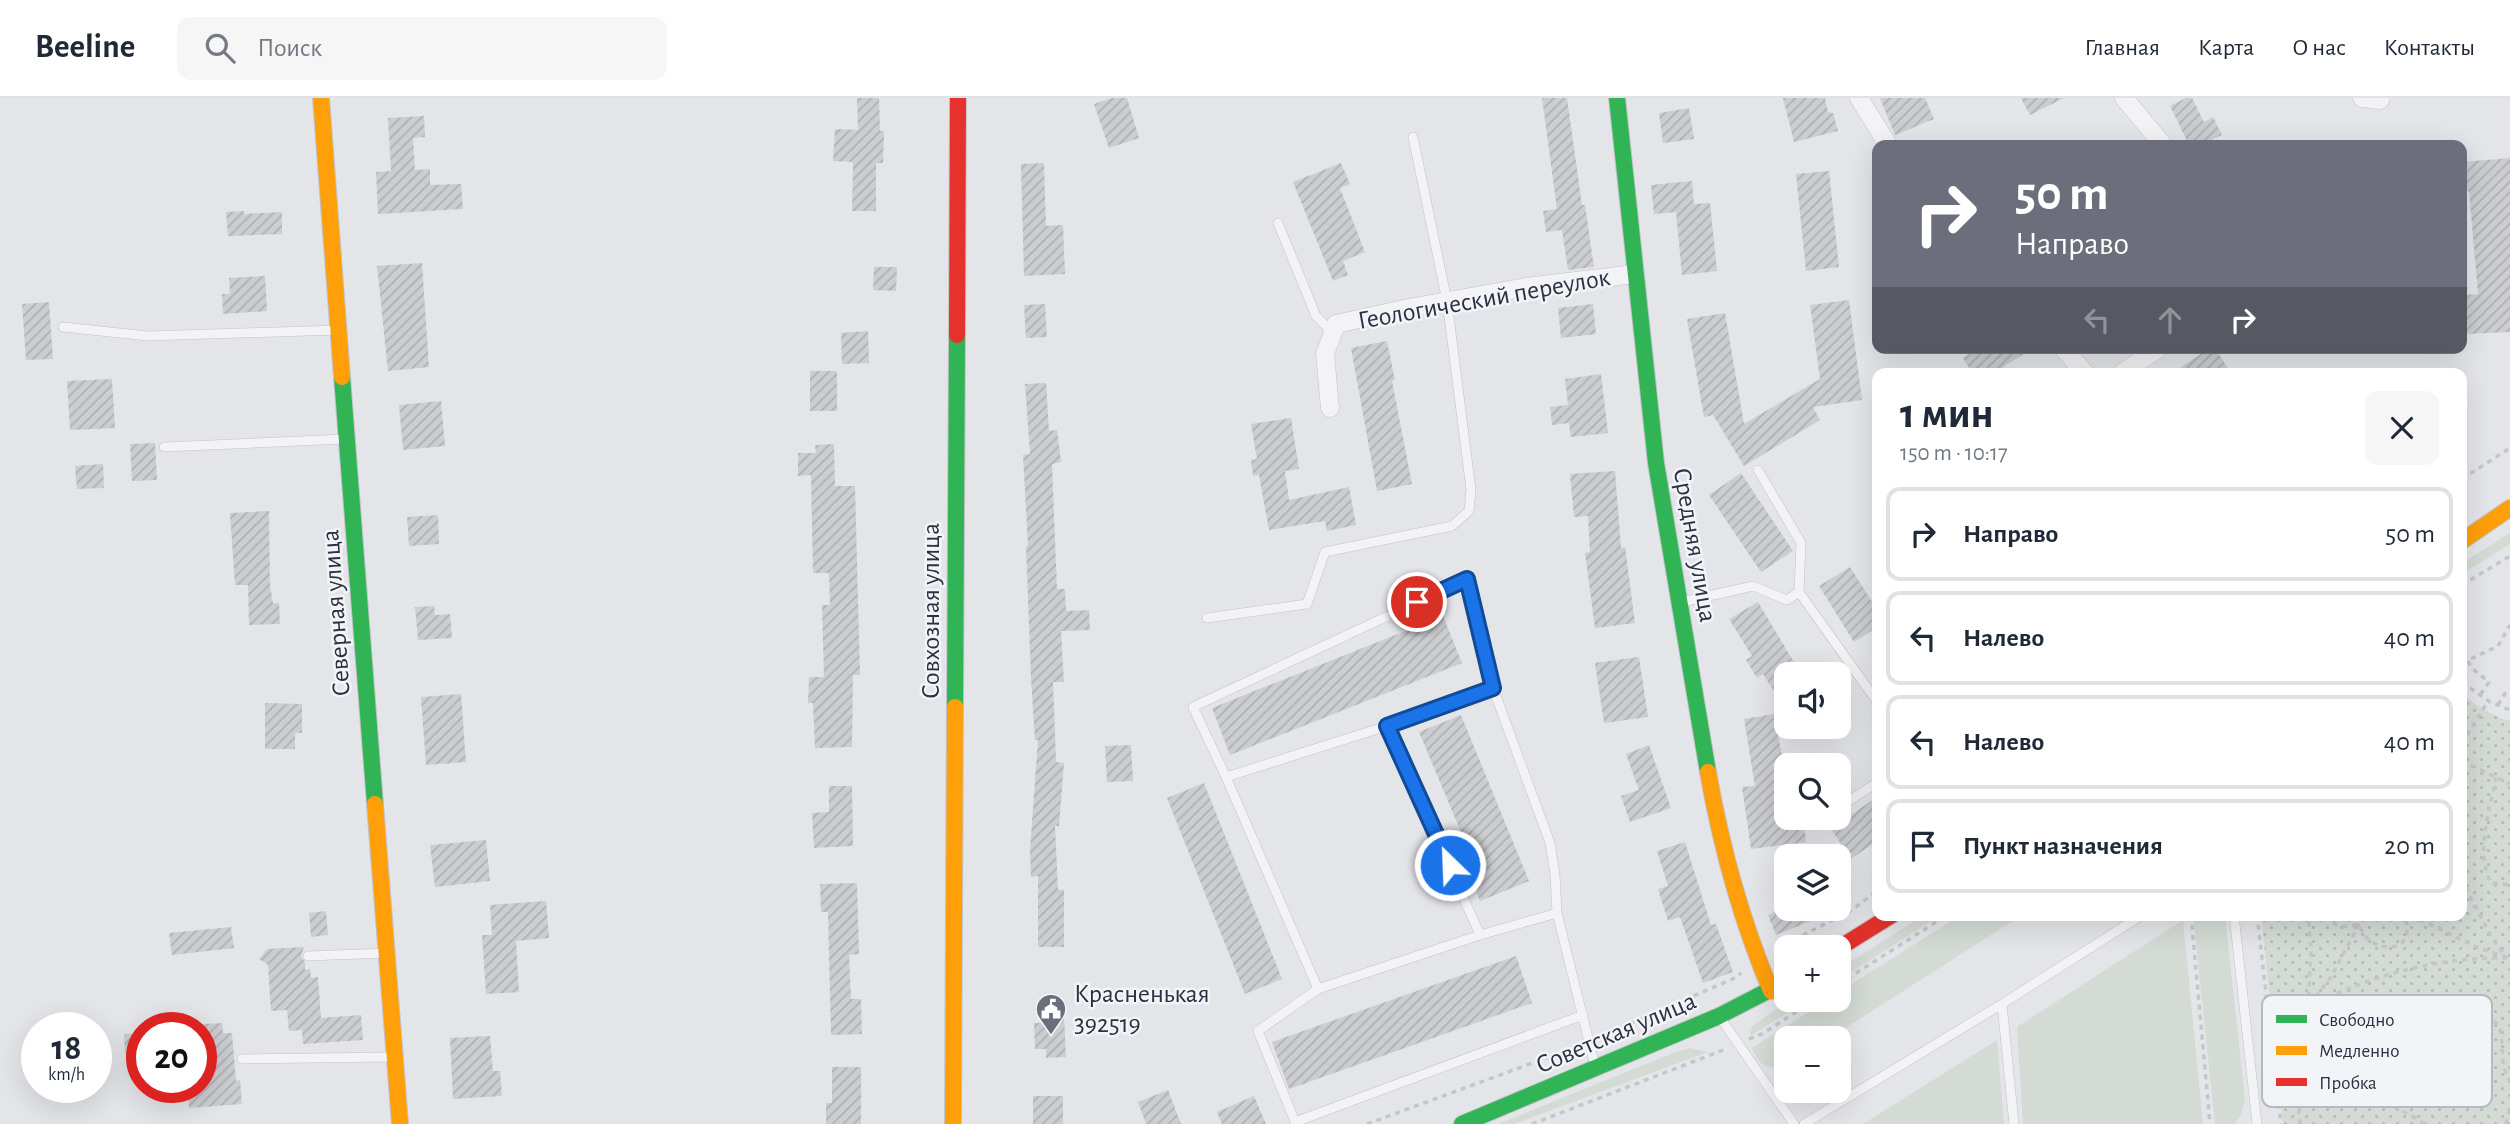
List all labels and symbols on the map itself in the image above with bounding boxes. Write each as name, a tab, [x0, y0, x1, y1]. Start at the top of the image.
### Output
street label: Геологический переулок	[1356, 264, 1612, 334]
street label: Средняя улица	[1669, 466, 1721, 624]
street label: Совхозная улица	[918, 523, 944, 699]
street label: Северная улица	[317, 529, 355, 697]
pin	[1387, 572, 1447, 632]
position arrow	[1413, 828, 1487, 902]
place label: Красненькая 392519	[1074, 981, 1210, 1037]
street label: Советская улица	[1532, 988, 1700, 1078]
public building icon: Красненькая 392519	[1034, 992, 1068, 1036]
legend	[2262, 995, 2492, 1107]
text: Свободно	[2319, 1011, 2395, 1030]
speed limit sign: 20	[126, 1012, 217, 1103]
text: Медленно	[2319, 1042, 2399, 1061]
text: Пробка	[2319, 1074, 2377, 1093]

